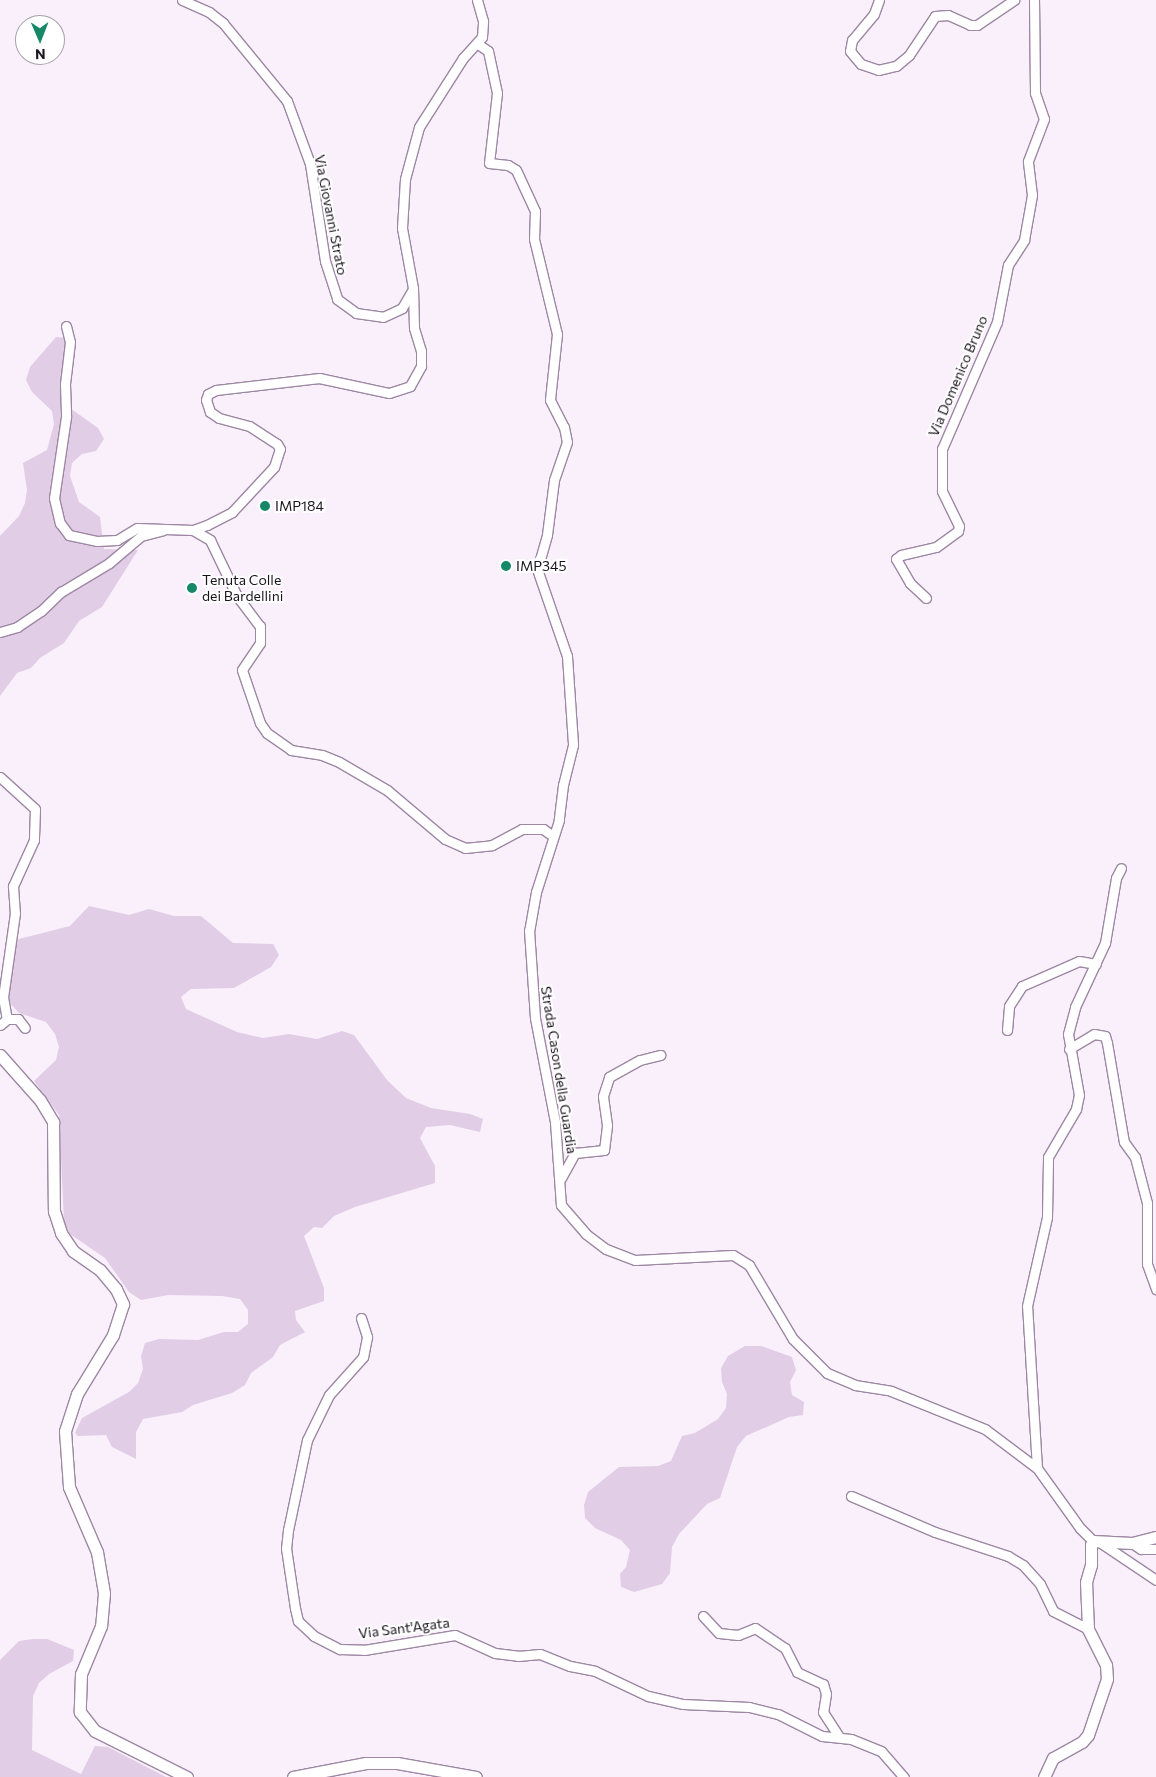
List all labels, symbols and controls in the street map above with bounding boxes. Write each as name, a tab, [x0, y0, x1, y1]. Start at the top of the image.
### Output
north arrow	[15, 15, 65, 65]
text: N	[35, 46, 46, 63]
street label: Via Giovanni Strato	[311, 153, 351, 277]
street label: Via Domenico Bruno	[925, 313, 991, 439]
place label: IMP184	[275, 498, 324, 514]
marker: IMP184	[259, 500, 271, 512]
place label: IMP345	[516, 558, 567, 574]
marker: IMP345	[500, 560, 512, 572]
place label: Tenuta Colle dei Bardellini	[202, 572, 283, 604]
marker: Tenuta Colle dei Bardellini	[186, 582, 198, 594]
street label: Strada Cason della Guardia	[537, 985, 581, 1155]
street label: Via Sant'Agata	[357, 1614, 451, 1642]

